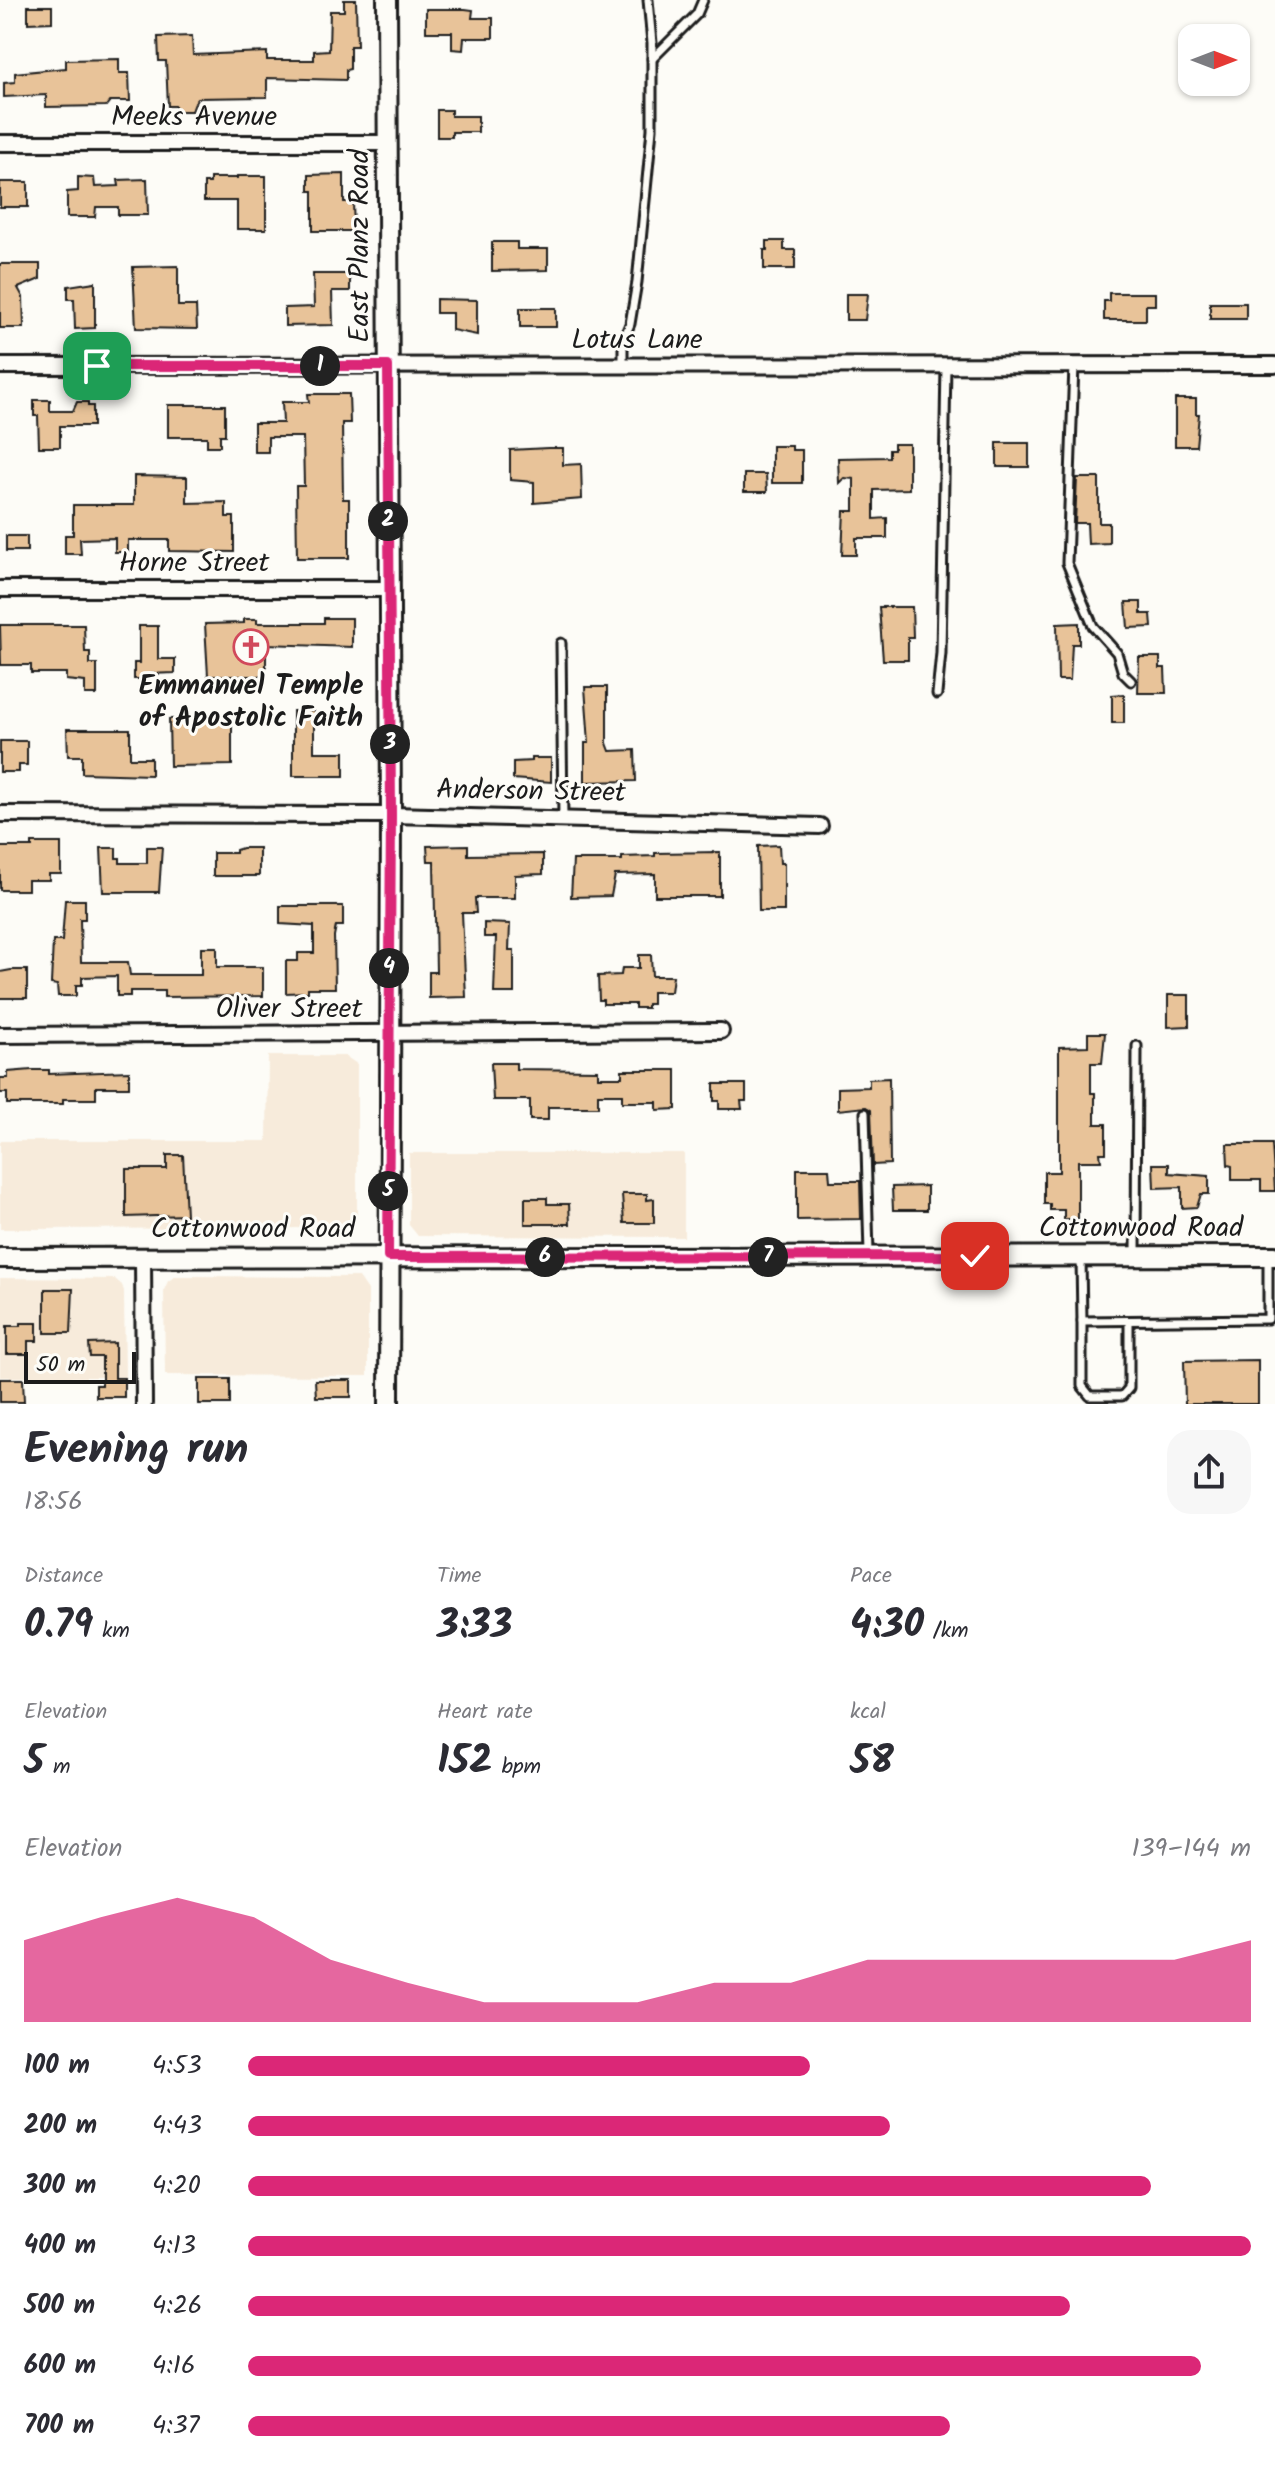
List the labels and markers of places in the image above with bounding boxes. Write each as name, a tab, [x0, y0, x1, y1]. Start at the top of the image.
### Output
pin	[63, 332, 131, 400]
pin: 1	[300, 346, 340, 386]
pin: 2	[368, 501, 408, 541]
church icon: Emmanuel Temple of Apostolic Faith	[232, 628, 270, 666]
place label: Emmanuel Temple of Apostolic Faith	[139, 664, 364, 741]
pin: 3	[370, 724, 410, 764]
pin: 4	[369, 948, 409, 988]
pin: 5	[368, 1171, 408, 1211]
pin	[941, 1222, 1009, 1290]
pin: 6	[525, 1237, 565, 1277]
pin: 7	[748, 1237, 788, 1277]

